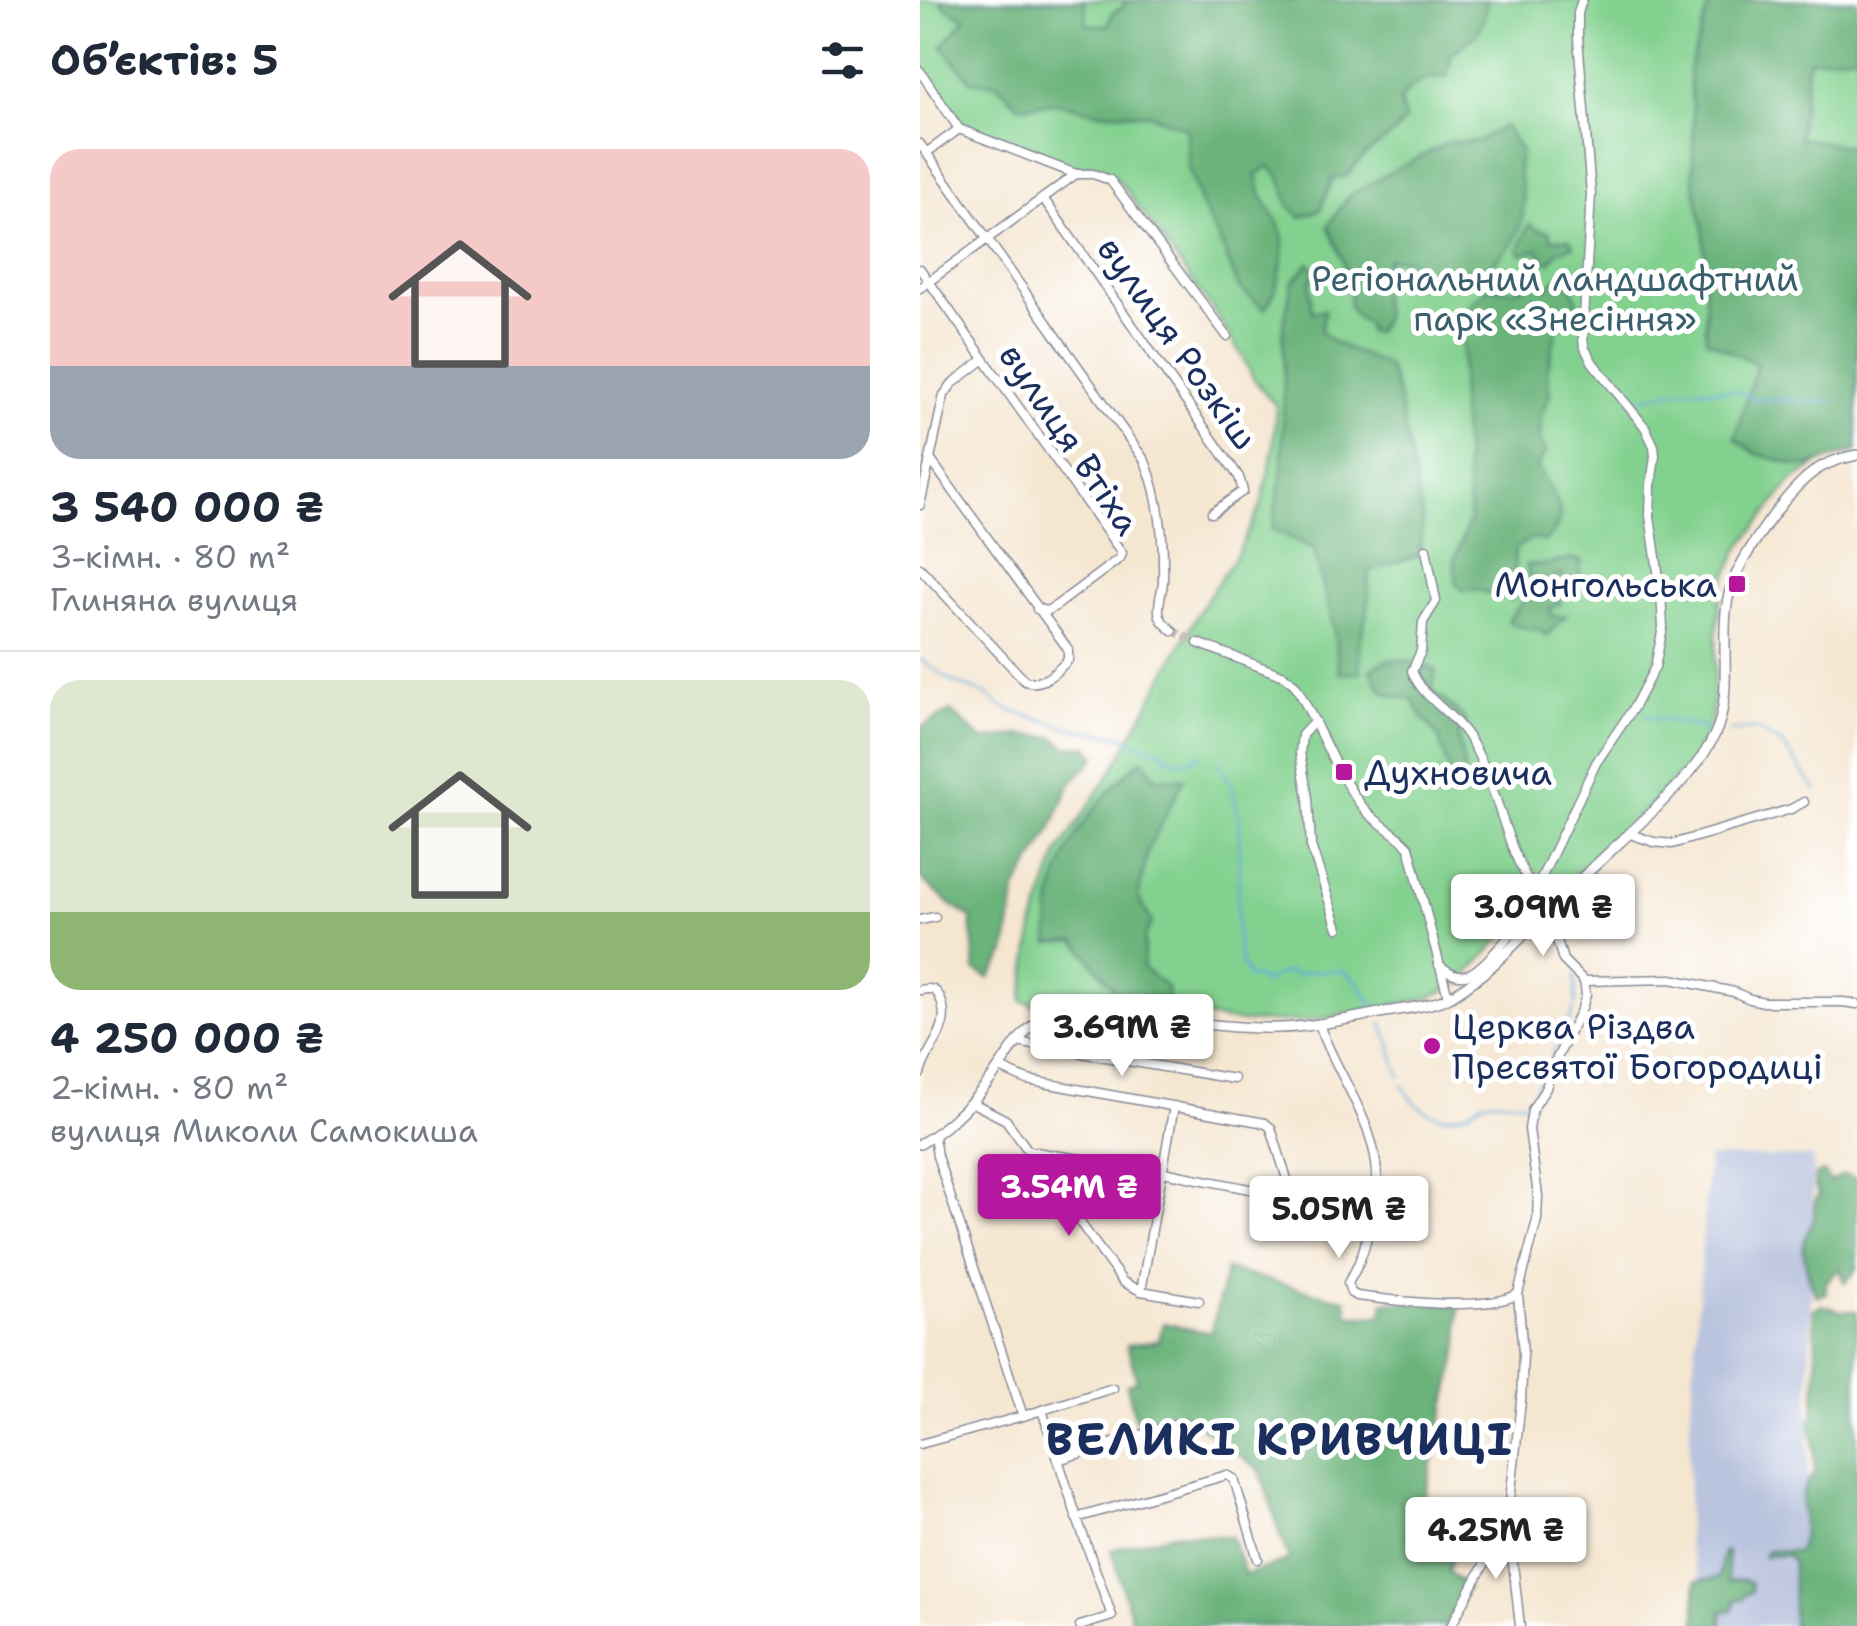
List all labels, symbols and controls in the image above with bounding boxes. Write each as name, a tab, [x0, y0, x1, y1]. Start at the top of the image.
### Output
text: Об’єктів: 5	[50, 32, 279, 88]
icon: filters	[815, 33, 870, 88]
icon: home	[370, 214, 550, 394]
street label: вулиця Розкіш	[1087, 227, 1269, 459]
park label: Регіональний ландшафтний парк «Знесіння»	[1311, 255, 1799, 342]
street label: вулиця Втіха	[989, 334, 1151, 544]
text: 3 540 000 ₴	[50, 479, 324, 535]
text: 3-кімн. · 80 m²	[50, 535, 290, 578]
place label: Монгольська	[1495, 561, 1717, 608]
marker: Монгольська	[1726, 573, 1748, 595]
text: Глиняна вулиця	[50, 578, 298, 621]
icon: home	[370, 745, 550, 925]
place label: Духновича	[1364, 749, 1552, 796]
marker: Духновича	[1333, 761, 1355, 783]
pin: 3.09M ₴	[1451, 874, 1635, 959]
text: 3.09M ₴	[1473, 885, 1613, 928]
pin: 3.69M ₴	[1030, 994, 1214, 1079]
place label: Церква Різдва Пресвятої Богородиці	[1452, 1003, 1823, 1090]
text: 3.69M ₴	[1052, 1005, 1192, 1048]
text: 4 250 000 ₴	[50, 1010, 324, 1066]
marker: Церква Різдва Пресвятої Богородиці	[1421, 1035, 1443, 1057]
text: 2-кімн. · 80 m²	[50, 1066, 288, 1109]
text: вулиця Миколи Самокиша	[50, 1109, 478, 1152]
pin: 3.54M ₴	[977, 1154, 1161, 1239]
text: 3.54M ₴	[1000, 1165, 1138, 1208]
pin: 5.05M ₴	[1247, 1176, 1431, 1261]
text: 5.05M ₴	[1271, 1187, 1407, 1230]
district label: ВЕЛИКІ КРИВЧИЦІ	[1045, 1409, 1515, 1469]
pin: 4.25M ₴	[1404, 1497, 1588, 1582]
text: 4.25M ₴	[1427, 1508, 1565, 1551]

